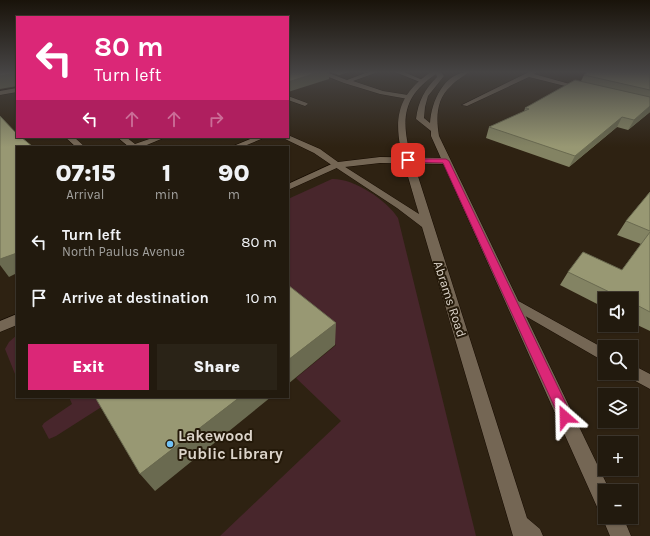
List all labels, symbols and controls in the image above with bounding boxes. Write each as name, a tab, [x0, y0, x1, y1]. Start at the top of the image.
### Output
text: 80 m	[94, 30, 163, 63]
icon: left	[28, 32, 80, 84]
text: Turn left	[94, 64, 162, 86]
icon: left	[79, 108, 101, 130]
icon: ahead	[121, 108, 143, 130]
icon: ahead	[163, 108, 185, 130]
icon: right	[205, 108, 227, 130]
pin	[391, 143, 425, 177]
icon: arrive	[397, 149, 419, 171]
text: 07:15	[55, 159, 115, 187]
text: 1	[162, 159, 171, 187]
text: 90	[218, 159, 250, 187]
text: Arrival	[66, 187, 104, 202]
text: min	[155, 187, 179, 202]
text: m	[228, 187, 240, 202]
text: Turn left	[62, 226, 121, 244]
icon: left	[28, 231, 50, 253]
text: 80 m	[241, 233, 277, 251]
text: North Paulus Avenue	[62, 244, 185, 259]
street label: Abrams Road	[431, 259, 469, 339]
icon: arrive	[28, 287, 50, 309]
text: Arrive at destination	[62, 289, 209, 307]
text: 10 m	[246, 289, 277, 307]
map controls	[598, 292, 638, 524]
button: sound	[598, 292, 638, 332]
button: search	[598, 340, 638, 380]
button: Exit	[28, 344, 149, 390]
button: Share	[157, 344, 277, 390]
button: layers	[598, 388, 638, 428]
position arrow	[544, 396, 586, 438]
place label: Lakewood Public Library	[178, 426, 283, 463]
button: +	[598, 436, 638, 476]
marker: Lakewood Public Library	[165, 439, 175, 449]
button: −	[598, 484, 638, 524]

